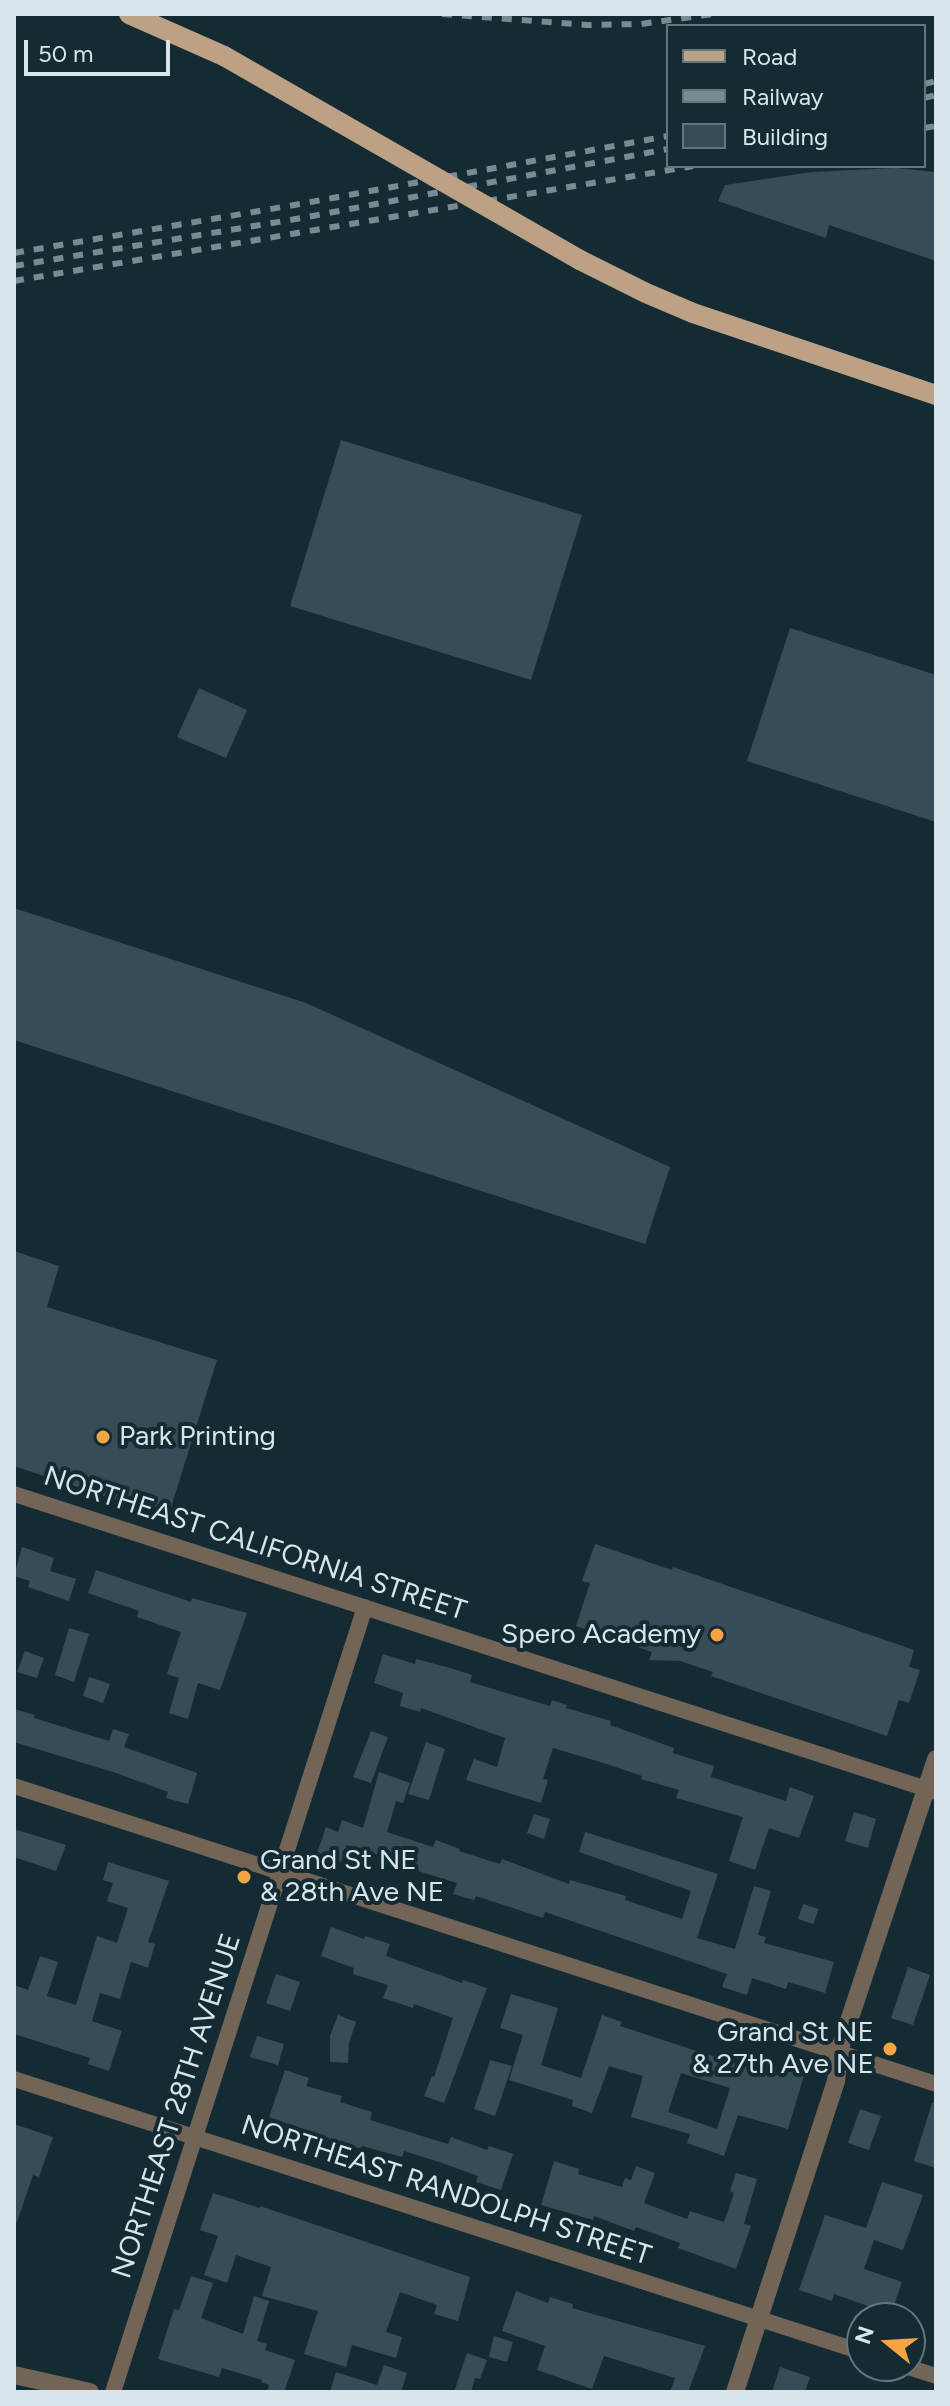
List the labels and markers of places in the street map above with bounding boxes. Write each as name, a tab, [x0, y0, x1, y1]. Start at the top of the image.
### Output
place label: Park Printing	[119, 1420, 276, 1454]
marker: Park Printing	[94, 1428, 112, 1446]
place label: Spero Academy	[501, 1618, 701, 1652]
marker: Spero Academy	[708, 1626, 726, 1644]
place label: Grand St NE & 28th Ave NE	[260, 1844, 444, 1910]
marker: Grand St NE & 28th Ave NE	[235, 1868, 253, 1886]
place label: Grand St NE & 27th Ave NE	[692, 2016, 874, 2082]
marker: Grand St NE & 27th Ave NE	[881, 2040, 899, 2058]

